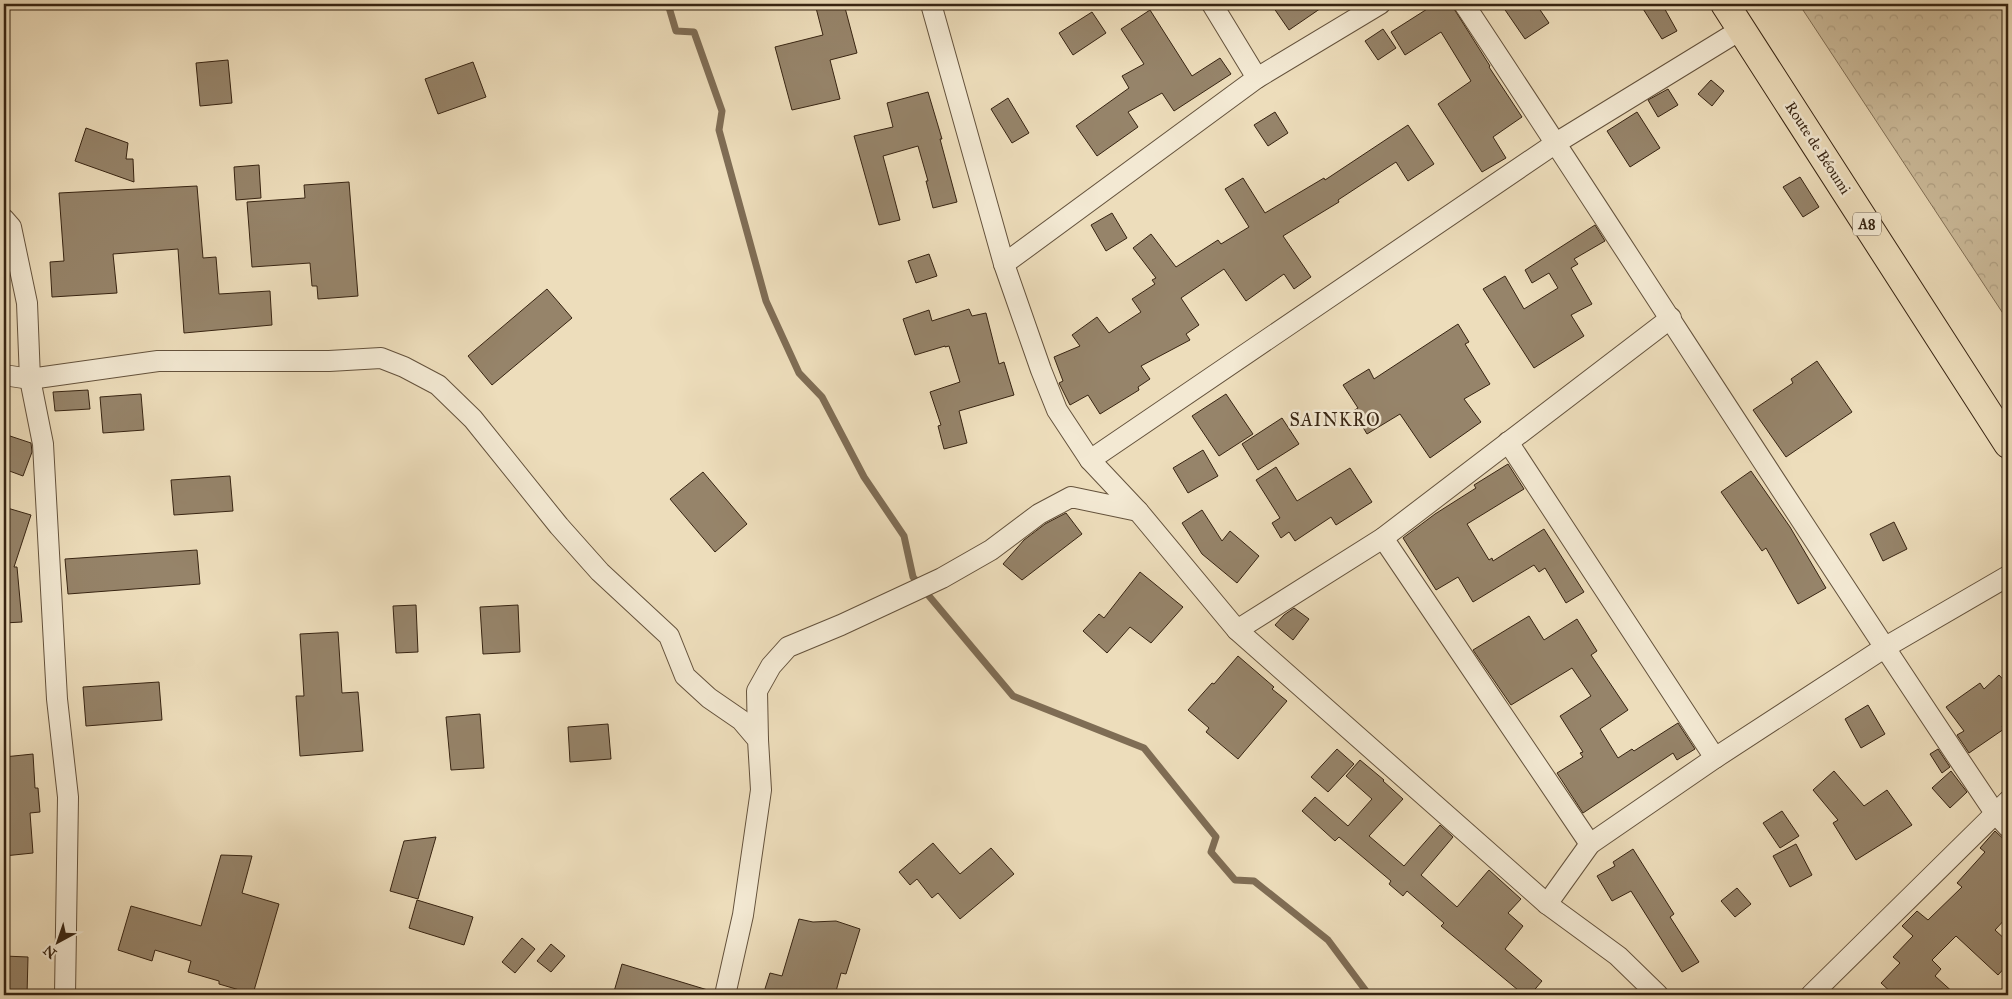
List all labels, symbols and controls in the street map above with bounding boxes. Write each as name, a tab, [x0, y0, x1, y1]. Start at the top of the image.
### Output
street label: Route de Béoumi	[1781, 98, 1855, 198]
road number: A8	[1853, 212, 1881, 235]
district label: SAINKRO	[1289, 409, 1381, 431]
north arrow	[32, 916, 82, 966]
text: N	[40, 941, 60, 962]

